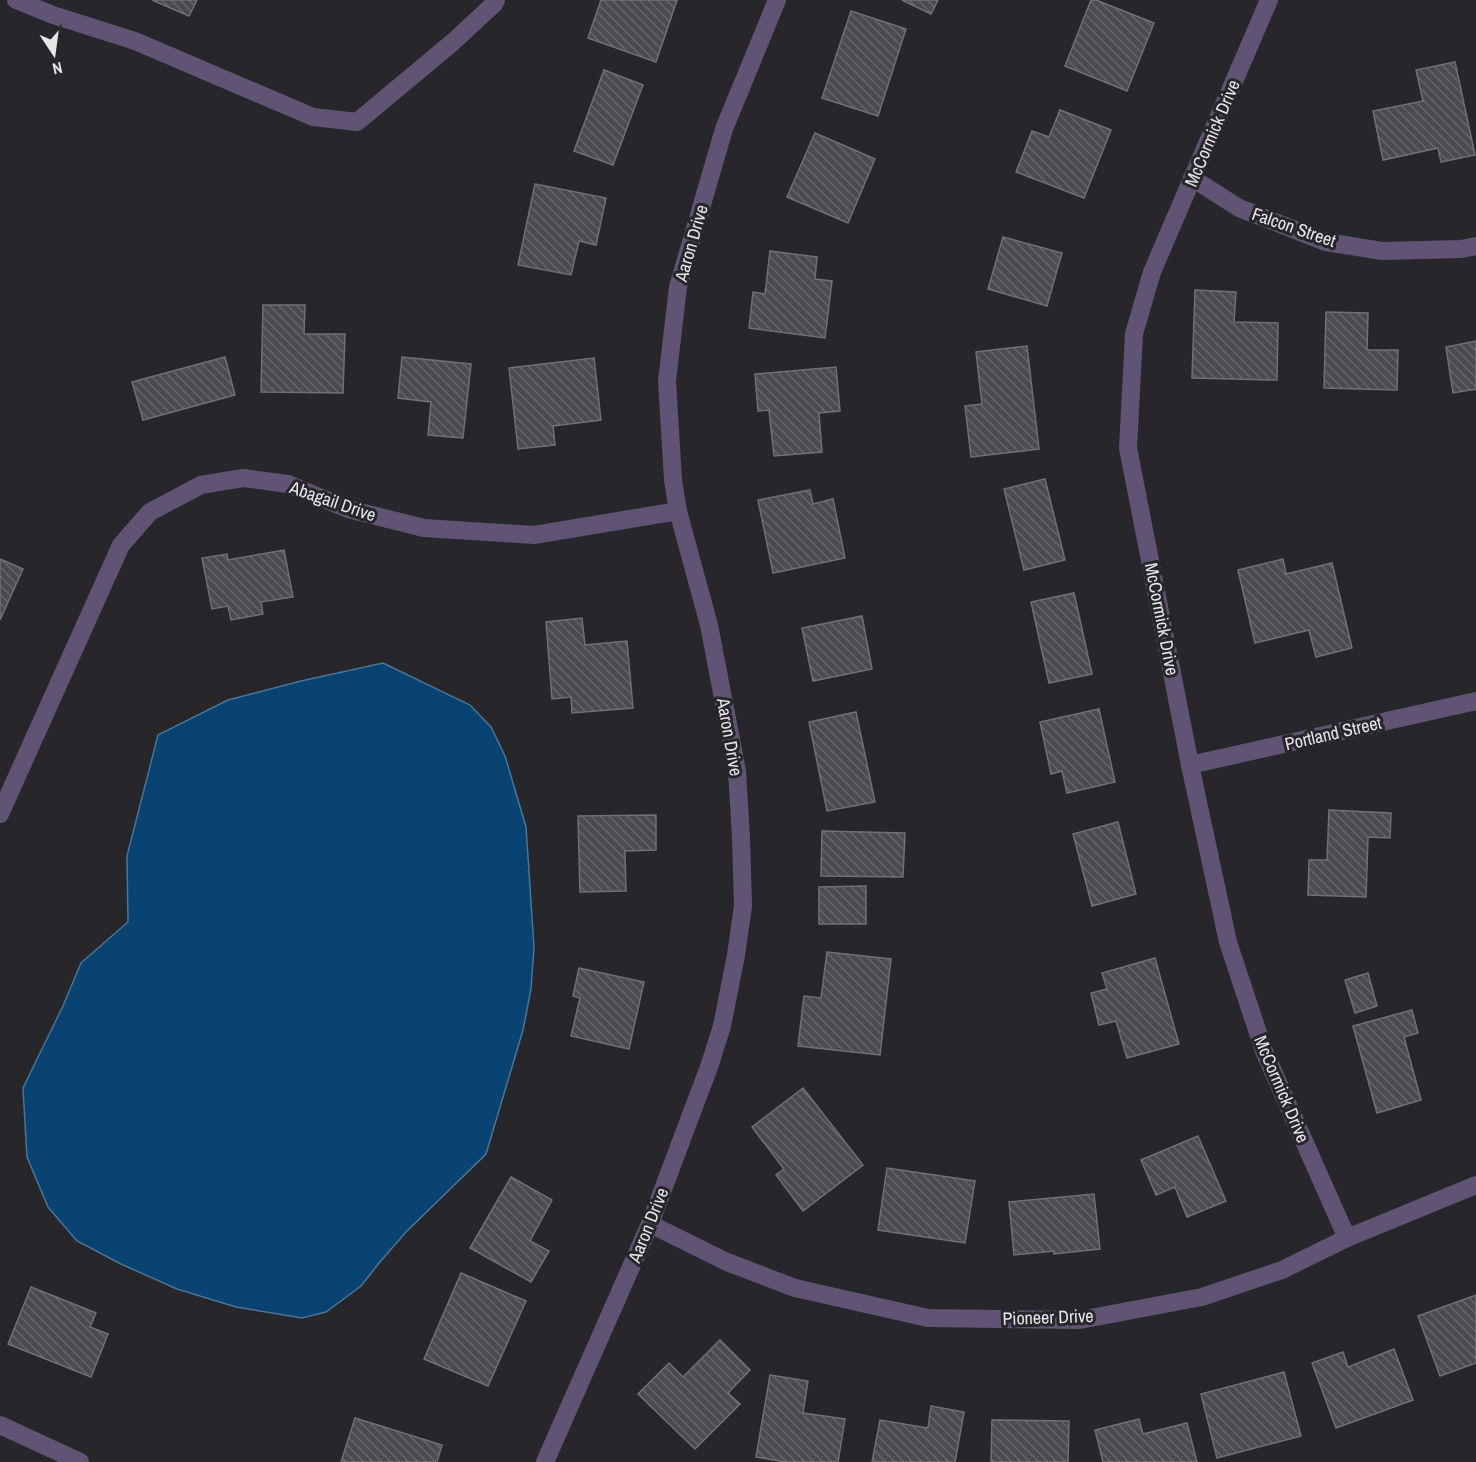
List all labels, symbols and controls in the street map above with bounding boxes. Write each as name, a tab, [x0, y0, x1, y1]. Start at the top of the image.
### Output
north arrow	[24, 24, 84, 84]
text: N	[50, 57, 64, 80]
street label: McCormick Drive	[1178, 76, 1246, 190]
street label: Falcon Street	[1249, 201, 1339, 253]
street label: Aaron Drive	[668, 202, 714, 285]
street label: Abagail Drive	[286, 474, 379, 527]
street label: McCormick Drive	[1139, 561, 1185, 677]
street label: Aaron Drive	[711, 695, 749, 778]
street label: Portland Street	[1282, 710, 1384, 756]
street label: McCormick Drive	[1248, 1032, 1316, 1146]
street label: Aaron Drive	[621, 1184, 674, 1267]
street label: Pioneer Drive	[1002, 1303, 1094, 1331]

